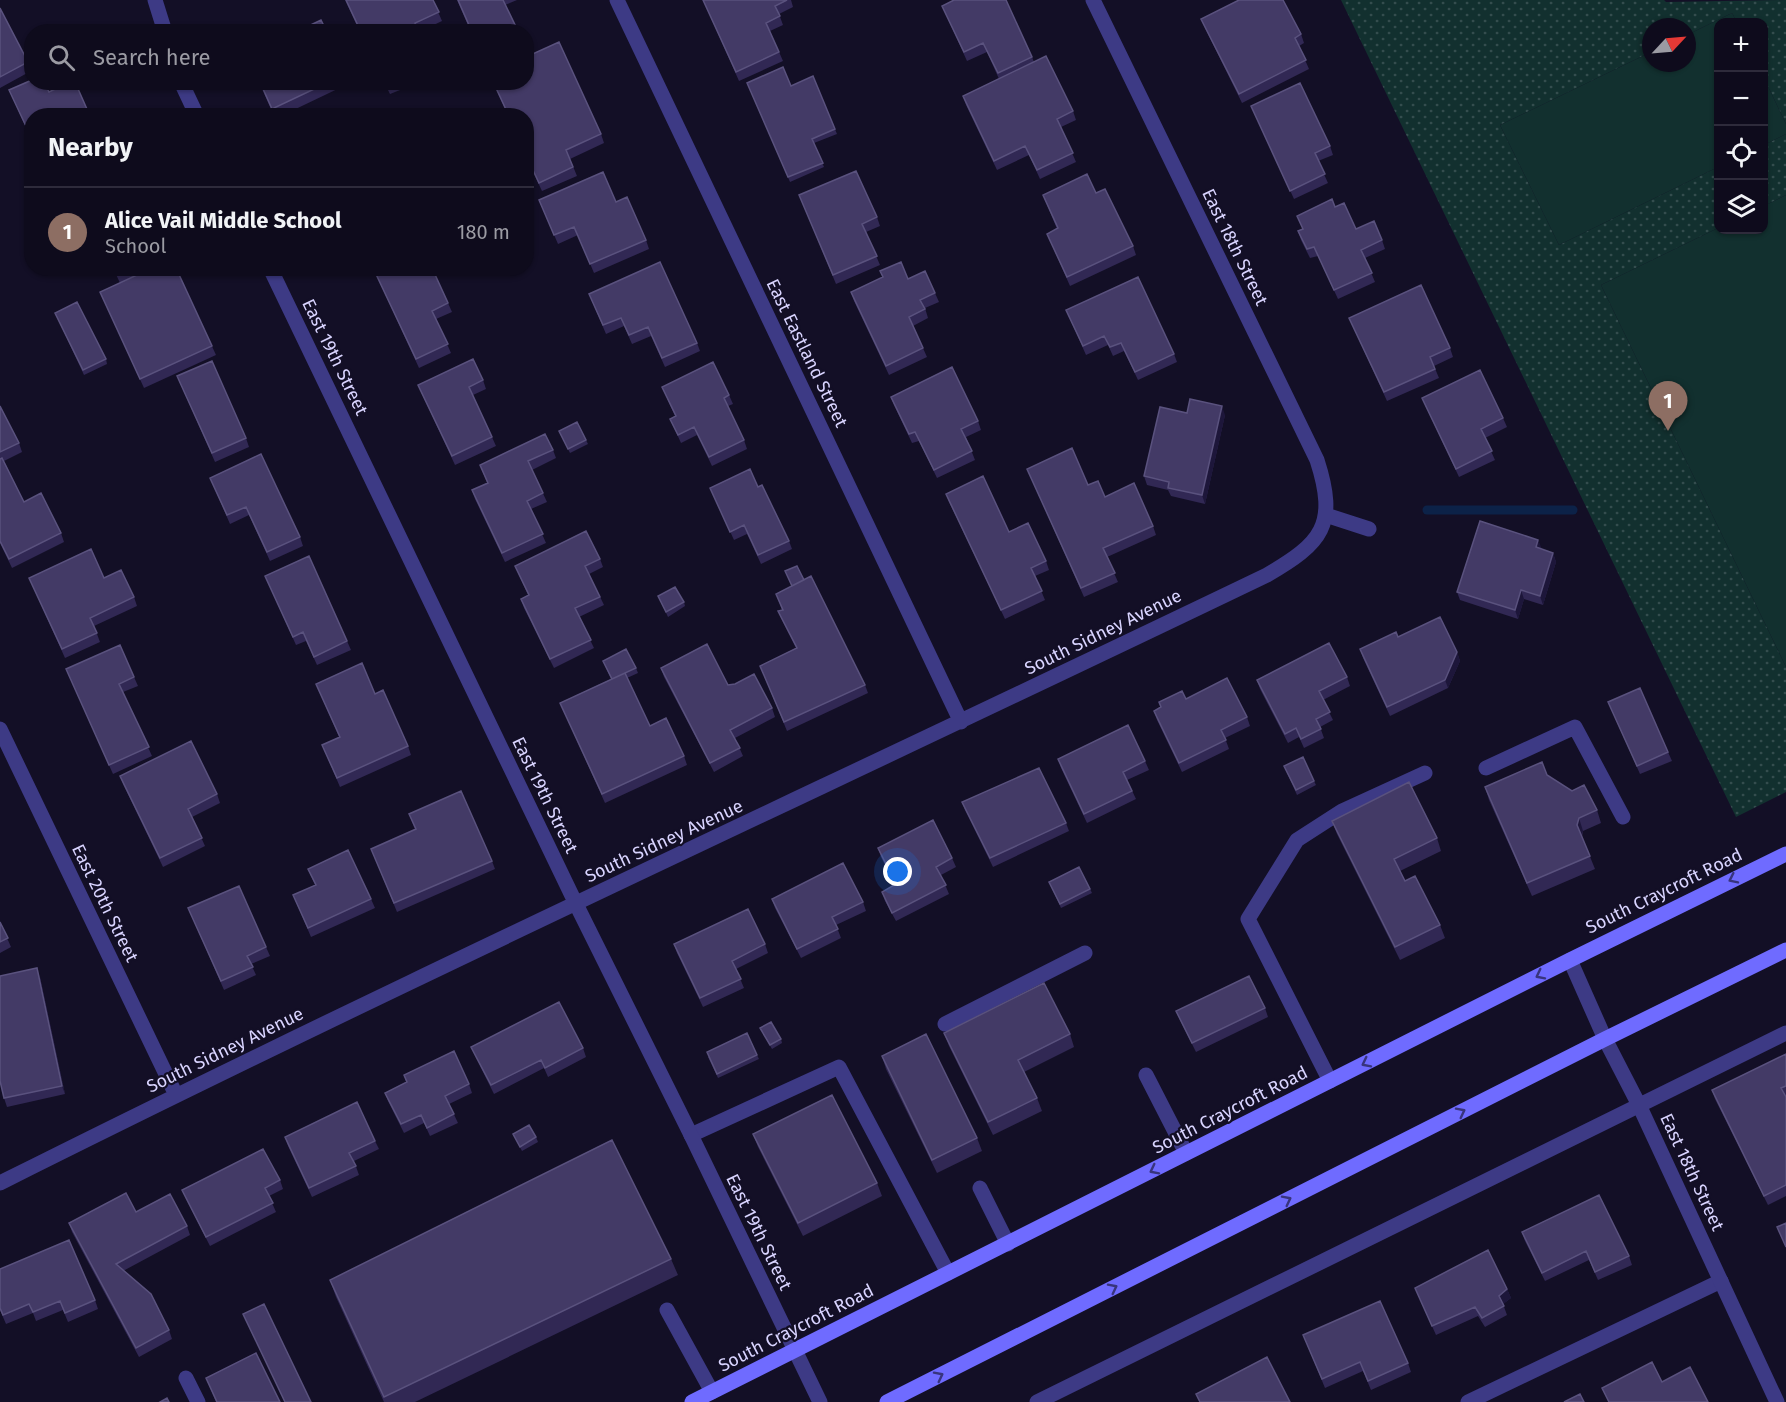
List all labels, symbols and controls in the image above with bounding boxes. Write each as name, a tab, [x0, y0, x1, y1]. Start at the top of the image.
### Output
north arrow	[1642, 18, 1696, 72]
map controls	[1714, 18, 1768, 234]
button: +	[1714, 18, 1768, 72]
search box	[24, 24, 534, 90]
icon: search	[45, 41, 78, 74]
text: Search here	[93, 44, 211, 71]
button: −	[1714, 72, 1768, 126]
button: locate	[1714, 126, 1768, 180]
text: Nearby	[48, 132, 133, 163]
button: layers	[1714, 180, 1768, 234]
street label: East 18th Street	[1197, 185, 1273, 309]
text: Alice Vail Middle School	[105, 207, 342, 234]
text: 1	[63, 220, 72, 244]
text: 180 m	[457, 220, 510, 244]
text: School	[105, 234, 166, 258]
street label: East Eastland Street	[762, 275, 853, 431]
street label: East 19th Street	[297, 295, 373, 419]
pin: 1	[1648, 382, 1688, 431]
street label: South Sidney Avenue	[1021, 584, 1185, 680]
street label: East 19th Street	[507, 733, 583, 857]
street label: South Sidney Avenue	[581, 795, 747, 887]
street label: East 20th Street	[67, 841, 143, 966]
street label: South Craycroft Road	[1582, 844, 1746, 938]
your location	[883, 857, 912, 886]
one-way arrow	[1729, 872, 1740, 884]
one-way arrow	[1535, 968, 1546, 979]
street label: South Sidney Avenue	[143, 1002, 307, 1098]
one-way arrow	[1361, 1056, 1372, 1067]
street label: South Craycroft Road	[1149, 1061, 1311, 1159]
one-way arrow	[1455, 1108, 1466, 1119]
street label: East 18th Street	[1655, 1110, 1729, 1235]
one-way arrow	[1150, 1162, 1161, 1174]
street label: East 19th Street	[721, 1170, 797, 1294]
one-way arrow	[1281, 1196, 1292, 1207]
street label: South Craycroft Road	[715, 1279, 877, 1377]
one-way arrow	[1107, 1284, 1118, 1295]
one-way arrow	[933, 1371, 944, 1383]

